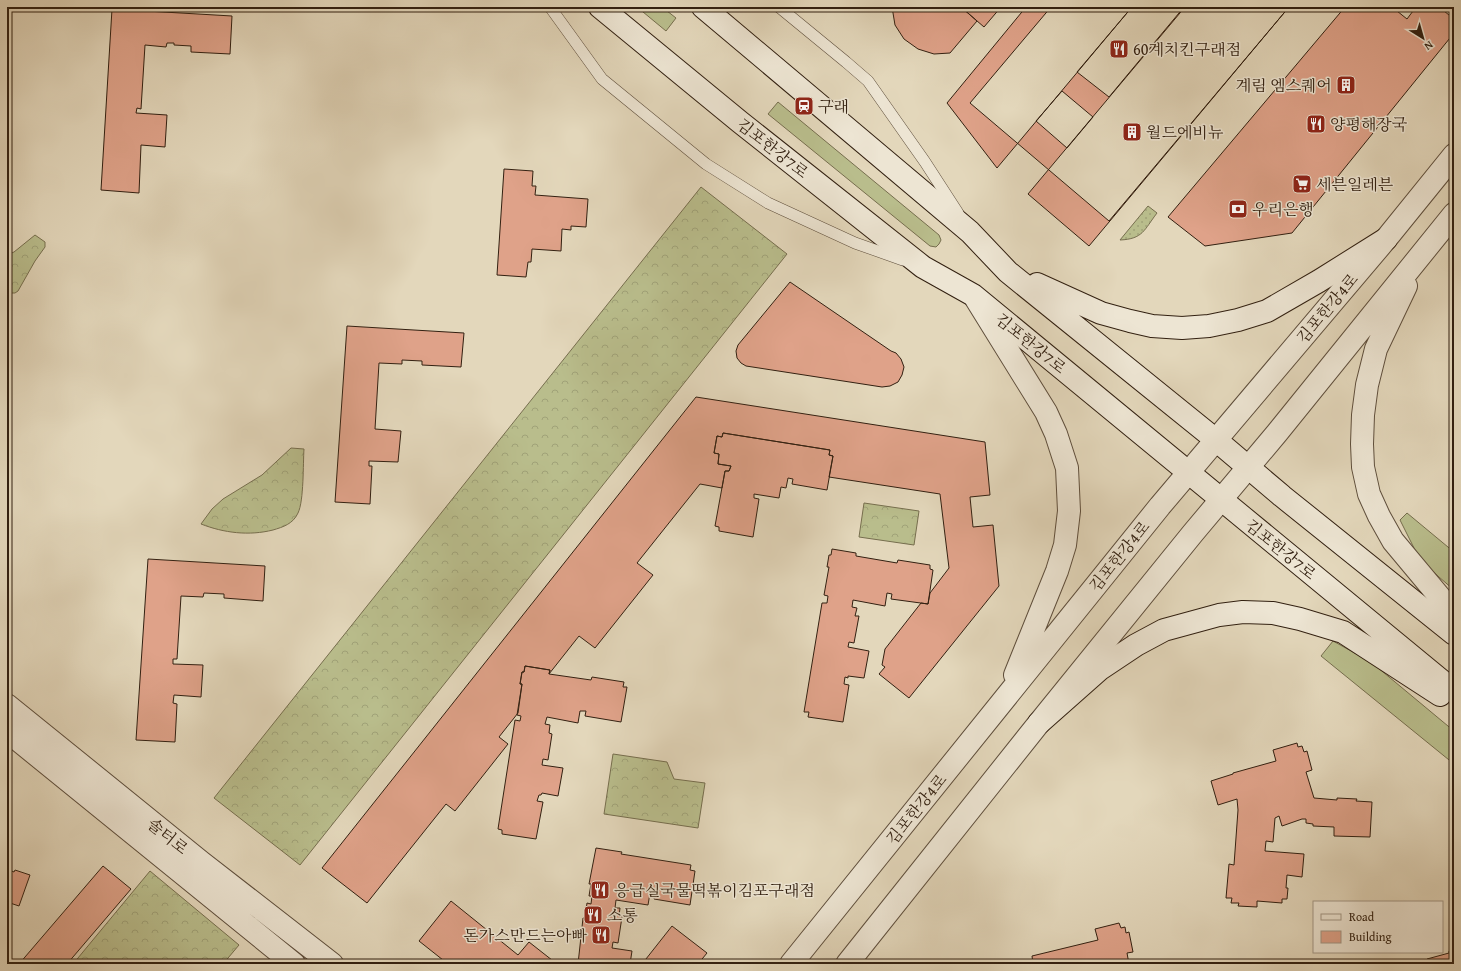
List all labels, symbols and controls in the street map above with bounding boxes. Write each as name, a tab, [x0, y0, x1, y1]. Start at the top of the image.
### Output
north arrow	[1403, 18, 1443, 58]
place label: 60계치킨구래점	[1133, 37, 1241, 61]
text: N	[1421, 37, 1437, 55]
restaurant icon: 60계치킨구래점	[1108, 38, 1130, 60]
place label: 계림 엠스퀘어	[1236, 73, 1332, 97]
building icon: 계림 엠스퀘어	[1335, 74, 1357, 96]
place label: 구래	[818, 94, 849, 118]
station icon: 구래	[793, 95, 815, 117]
street label: 김포한강7로	[732, 112, 814, 184]
place label: 양평해장국	[1330, 112, 1408, 136]
restaurant icon: 양평해장국	[1305, 113, 1327, 135]
place label: 월드에비뉴	[1146, 120, 1224, 144]
building icon: 월드에비뉴	[1121, 121, 1143, 143]
place label: 세븐일레븐	[1316, 172, 1394, 196]
supermarket icon: 세븐일레븐	[1291, 173, 1313, 195]
place label: 우리은행	[1252, 197, 1314, 221]
bank icon: 우리은행	[1227, 198, 1249, 220]
street label: 김포한강4로	[1290, 267, 1364, 348]
street label: 김포한강7로	[990, 307, 1072, 379]
street label: 김포한강7로	[1240, 513, 1322, 585]
street label: 김포한강4로	[1083, 515, 1155, 597]
street label: 김포한강4로	[880, 768, 952, 850]
street label: 솔터로	[142, 812, 194, 860]
place label: 응급실국물떡볶이김포구래점	[614, 878, 815, 902]
restaurant icon: 응급실국물떡볶이김포구래점	[589, 879, 611, 901]
legend	[1313, 901, 1443, 953]
place label: 소통	[607, 903, 638, 927]
restaurant icon: 소통	[582, 904, 604, 926]
text: Road	[1349, 908, 1375, 925]
place label: 돈가스만드는아빠	[463, 923, 588, 947]
restaurant icon: 돈가스만드는아빠	[590, 924, 612, 946]
text: Building	[1349, 928, 1392, 945]

